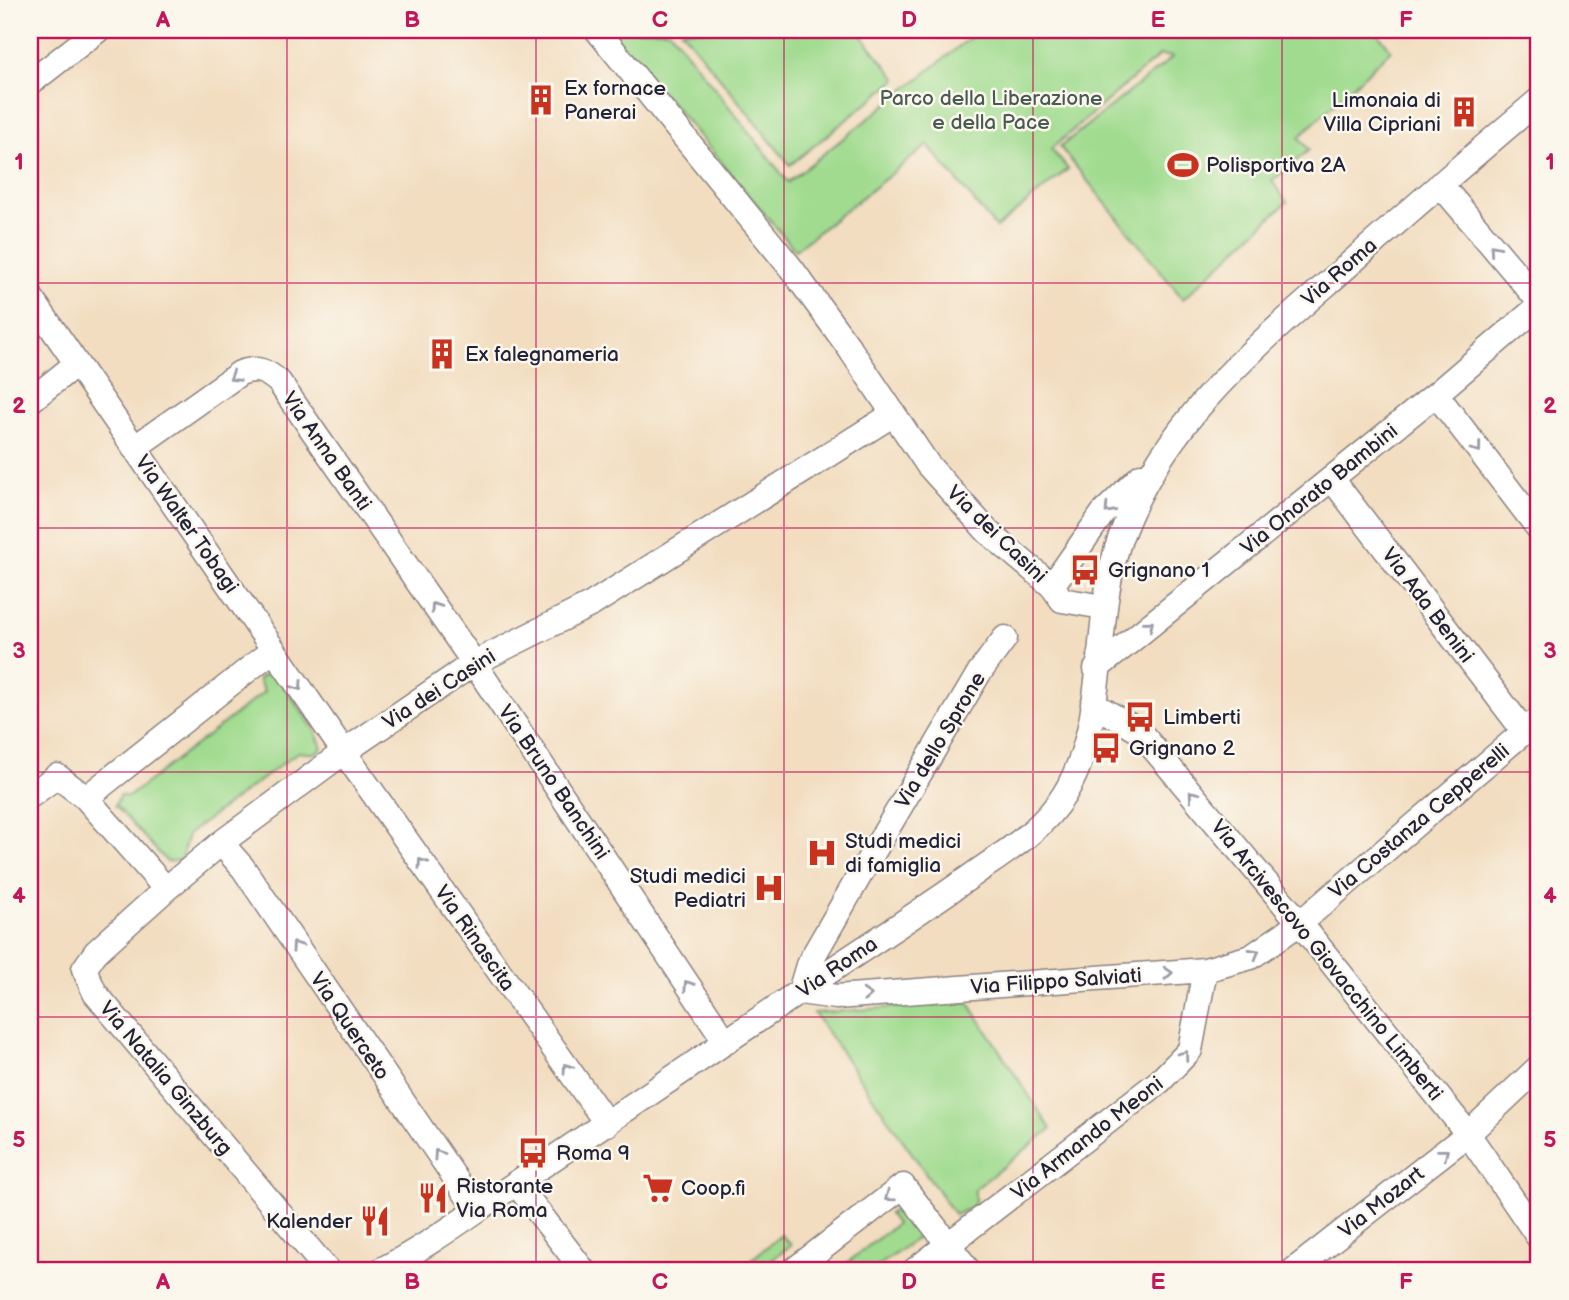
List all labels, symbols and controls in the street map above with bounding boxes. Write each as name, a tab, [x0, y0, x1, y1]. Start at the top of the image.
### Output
text: A	[155, 6, 171, 34]
text: B	[404, 6, 420, 34]
text: C	[652, 6, 668, 34]
text: D	[901, 6, 917, 34]
text: E	[1151, 6, 1166, 34]
text: F	[1399, 6, 1413, 34]
place label: Ex fornace Panerai	[564, 76, 666, 125]
building icon: Ex fornace Panerai	[524, 83, 558, 117]
park label: Parco della Liberazione e della Pace	[880, 86, 1102, 135]
place label: Limonaia di Villa Cipriani	[1323, 88, 1441, 137]
building icon: Limonaia di Villa Cipriani	[1447, 95, 1481, 129]
text: 1	[14, 148, 24, 176]
sports icon: Polisportiva 2A	[1166, 148, 1200, 182]
text: 1	[1545, 148, 1555, 176]
place label: Polisportiva 2A	[1206, 153, 1346, 178]
street label: Via Roma	[1297, 233, 1382, 312]
one-way arrow	[1490, 245, 1502, 258]
building icon: Ex falegnameria	[425, 337, 459, 371]
place label: Ex falegnameria	[465, 342, 619, 367]
one-way arrow	[229, 369, 242, 382]
street label: Via Anna Banti	[276, 387, 377, 515]
text: 2	[12, 392, 26, 420]
text: 2	[1543, 392, 1557, 420]
street label: Via Onorato Bambini	[1236, 418, 1403, 560]
one-way arrow	[1469, 441, 1482, 453]
street label: Via Walter Tobagi	[130, 450, 244, 598]
street label: Via dei Casini	[941, 480, 1052, 588]
one-way arrow	[1104, 501, 1117, 514]
street label: Via Ada Benini	[1376, 543, 1479, 668]
bus stop icon: Grignano 1	[1068, 553, 1102, 587]
place label: Grignano 1	[1108, 558, 1210, 583]
one-way arrow	[431, 602, 443, 615]
one-way arrow	[1141, 621, 1153, 634]
text: 3	[12, 637, 26, 665]
text: 3	[1543, 637, 1557, 665]
street label: Via dei Casini	[378, 644, 500, 735]
street label: Via dello Sprone	[890, 668, 991, 813]
one-way arrow	[290, 678, 303, 691]
street label: Via Bruno Banchini	[493, 700, 615, 864]
bus stop icon: Limberti	[1123, 700, 1157, 734]
place label: Limberti	[1163, 705, 1241, 730]
bus stop icon: Grignano 2	[1089, 731, 1123, 765]
place label: Grignano 2	[1129, 736, 1236, 761]
street label: Via Costanza Cepperelli	[1324, 739, 1515, 904]
one-way arrow	[1189, 791, 1201, 804]
street label: Via Arcivescovo Giovacchino Limberti	[1205, 815, 1448, 1106]
place label: Studi medici di famiglia	[845, 829, 961, 878]
hospital icon: Studi medici di famiglia	[805, 836, 839, 870]
one-way arrow	[418, 858, 430, 871]
place label: Studi medici Pediatri	[630, 864, 746, 913]
hospital icon: Studi medici Pediatri	[752, 871, 786, 905]
street label: Via Rinascita	[429, 881, 520, 996]
text: 4	[12, 882, 26, 910]
text: 4	[1543, 882, 1557, 910]
street label: Via Roma	[792, 931, 882, 1003]
one-way arrow	[292, 941, 304, 954]
one-way arrow	[1248, 948, 1261, 961]
street label: Via Filippo Salviati	[970, 963, 1142, 1000]
one-way arrow	[1162, 966, 1173, 981]
street label: Via Querceto	[304, 968, 395, 1085]
one-way arrow	[684, 980, 697, 993]
one-way arrow	[862, 988, 873, 1003]
street label: Via Natalia Ginzburg	[94, 996, 237, 1160]
one-way arrow	[1175, 1051, 1188, 1063]
one-way arrow	[563, 1063, 575, 1076]
street label: Via Armando Meoni	[1006, 1071, 1168, 1205]
text: 5	[12, 1126, 26, 1154]
text: 5	[1543, 1126, 1557, 1154]
bus stop icon: Roma 9	[516, 1136, 550, 1170]
place label: Roma 9	[556, 1141, 630, 1166]
one-way arrow	[434, 1149, 446, 1162]
one-way arrow	[1437, 1149, 1449, 1162]
street label: Via Mozart	[1334, 1161, 1429, 1243]
supermarket icon: Coop.fi	[641, 1171, 675, 1205]
place label: Ristorante Via Roma	[456, 1174, 553, 1223]
place label: Coop.fi	[681, 1176, 746, 1201]
restaurant icon: Ristorante Via Roma	[416, 1181, 450, 1215]
one-way arrow	[884, 1189, 897, 1202]
restaurant icon: Kalender	[358, 1204, 392, 1238]
place label: Kalender	[266, 1209, 352, 1234]
text: A	[155, 1268, 171, 1296]
text: B	[404, 1268, 420, 1296]
text: C	[652, 1268, 668, 1296]
text: D	[901, 1268, 917, 1296]
text: E	[1151, 1268, 1166, 1296]
text: F	[1399, 1268, 1413, 1296]

